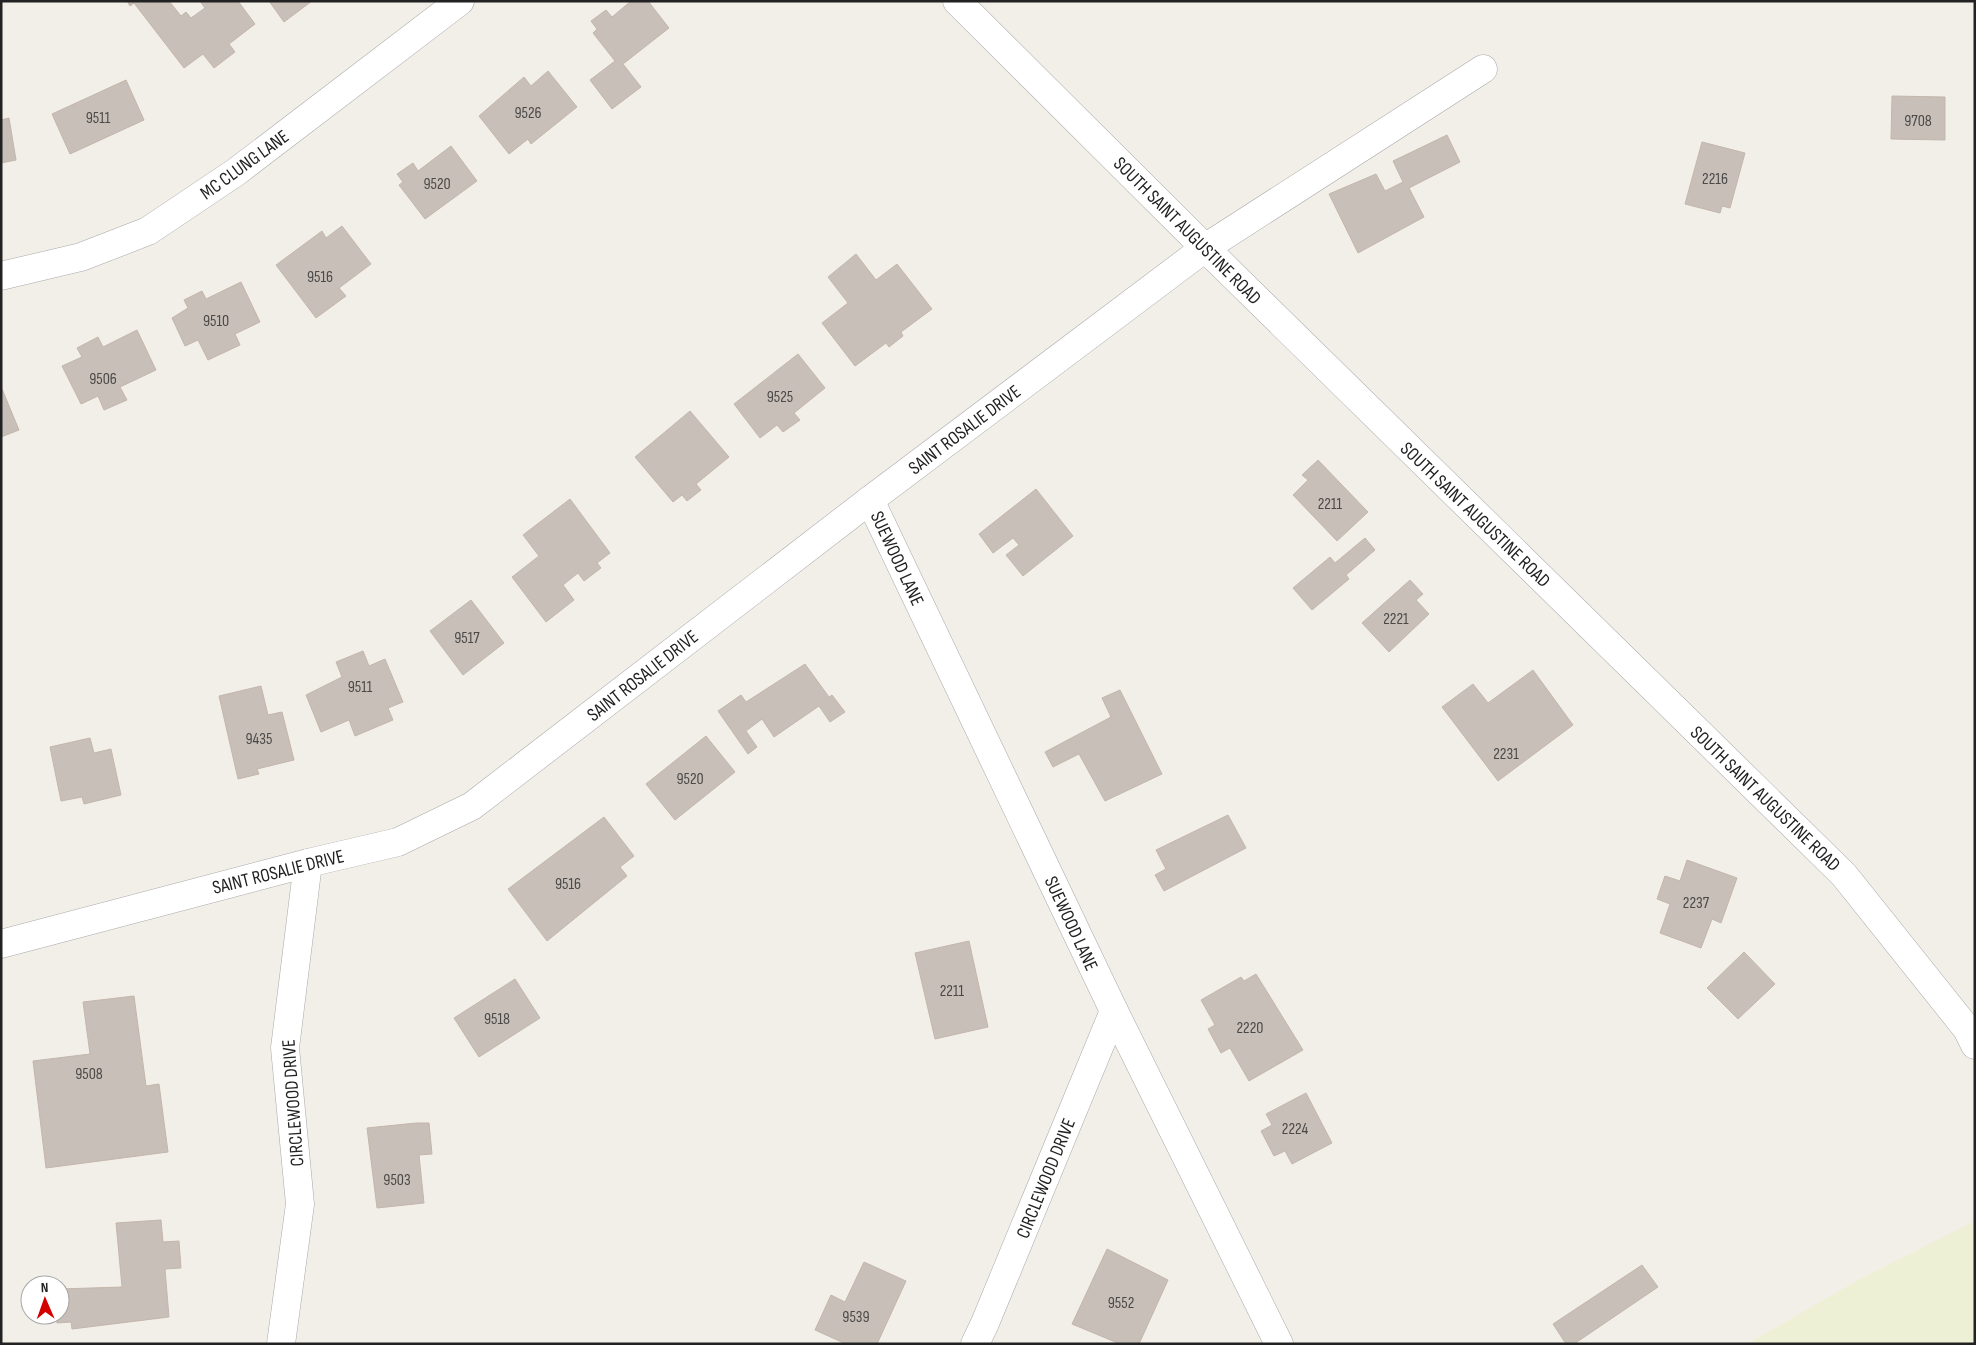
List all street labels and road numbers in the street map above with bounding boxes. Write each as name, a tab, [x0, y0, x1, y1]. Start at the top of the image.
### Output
street label: MC CLUNG LANE	[196, 125, 294, 205]
street label: SOUTH SAINT AUGUSTINE ROAD	[1108, 152, 1266, 310]
street label: SAINT ROSALIE DRIVE	[904, 380, 1026, 480]
street label: SOUTH SAINT AUGUSTINE ROAD	[1395, 437, 1555, 593]
street label: SUEWOOD LANE	[865, 508, 929, 610]
street label: SAINT ROSALIE DRIVE	[583, 626, 703, 727]
street label: SOUTH SAINT AUGUSTINE ROAD	[1685, 721, 1845, 877]
street label: SAINT ROSALIE DRIVE	[210, 845, 347, 900]
street label: SUEWOOD LANE	[1039, 873, 1103, 975]
street label: CIRCLEWOOD DRIVE	[278, 1039, 309, 1167]
street label: CIRCLEWOOD DRIVE	[1012, 1115, 1081, 1242]

